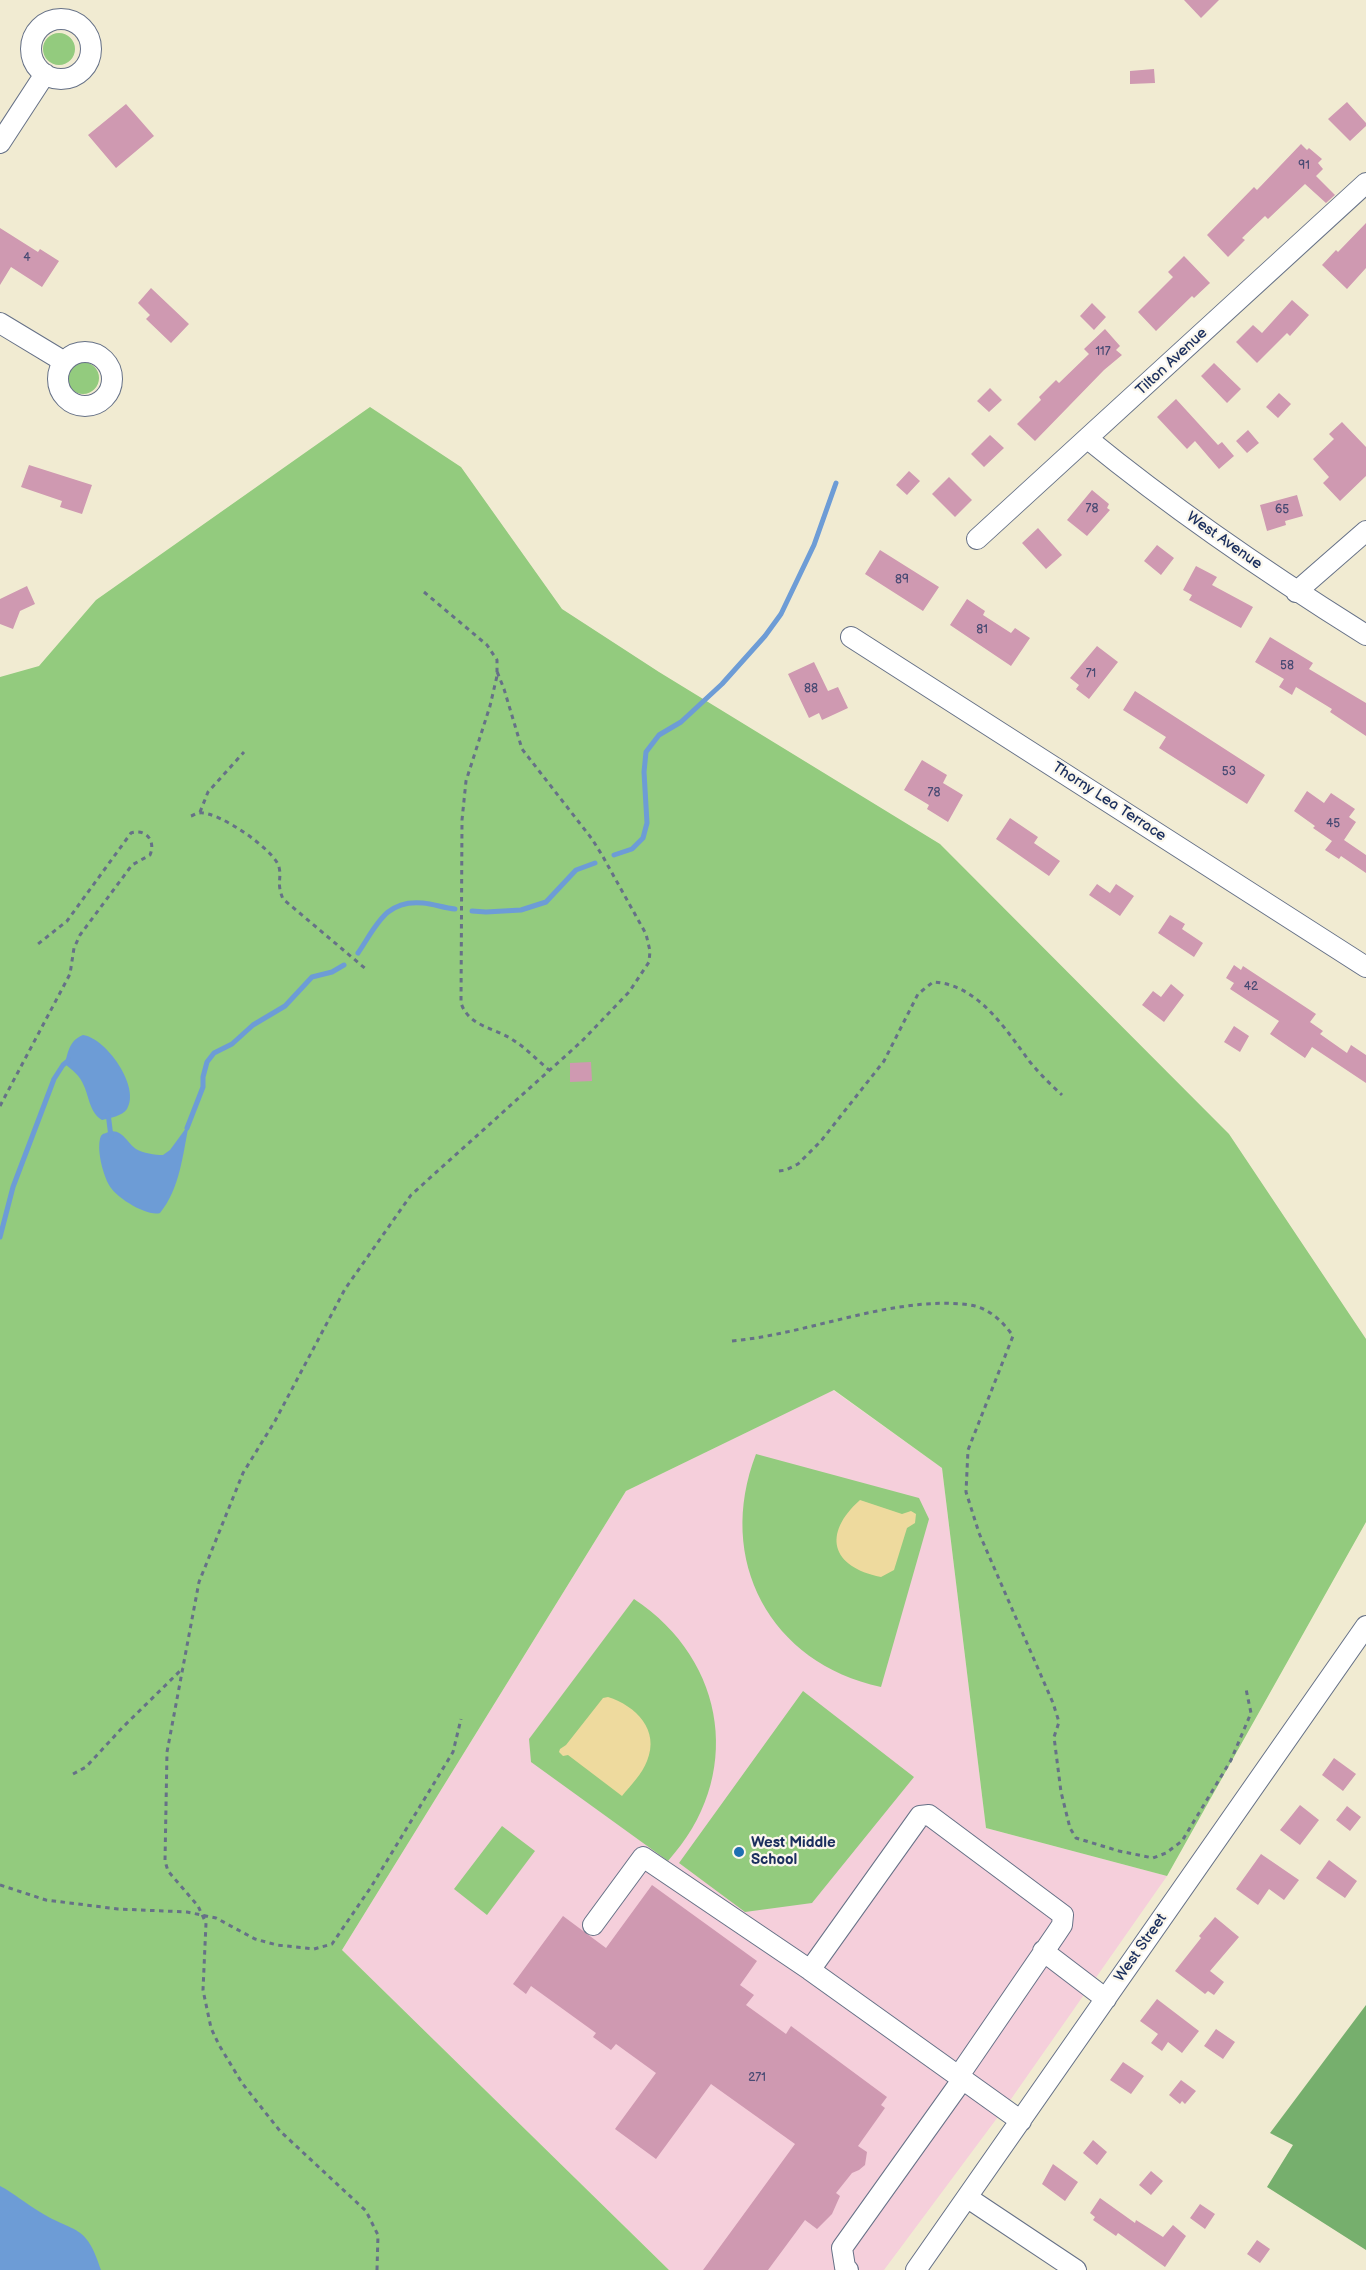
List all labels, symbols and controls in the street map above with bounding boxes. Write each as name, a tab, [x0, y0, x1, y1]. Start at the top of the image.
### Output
house number: 91	[1298, 159, 1310, 173]
house number: 4	[23, 251, 31, 265]
street label: Tilton Avenue	[1133, 324, 1211, 400]
house number: 117	[1095, 345, 1111, 359]
house number: 78	[1086, 502, 1098, 516]
house number: 65	[1275, 503, 1289, 517]
street label: West Avenue	[1183, 508, 1265, 574]
house number: 89	[895, 573, 909, 587]
house number: 81	[976, 623, 988, 637]
house number: 58	[1280, 659, 1294, 673]
house number: 71	[1086, 667, 1096, 681]
house number: 88	[804, 682, 818, 696]
street label: Thorny Lea Terrace	[1049, 759, 1169, 845]
house number: 53	[1222, 765, 1236, 779]
house number: 78	[928, 786, 940, 800]
house number: 45	[1326, 817, 1340, 831]
house number: 42	[1244, 980, 1258, 994]
place label: West Middle School	[751, 1834, 836, 1869]
marker: West Middle School	[732, 1845, 746, 1859]
street label: West Street	[1111, 1910, 1171, 1986]
house number: 271	[748, 2071, 766, 2085]

